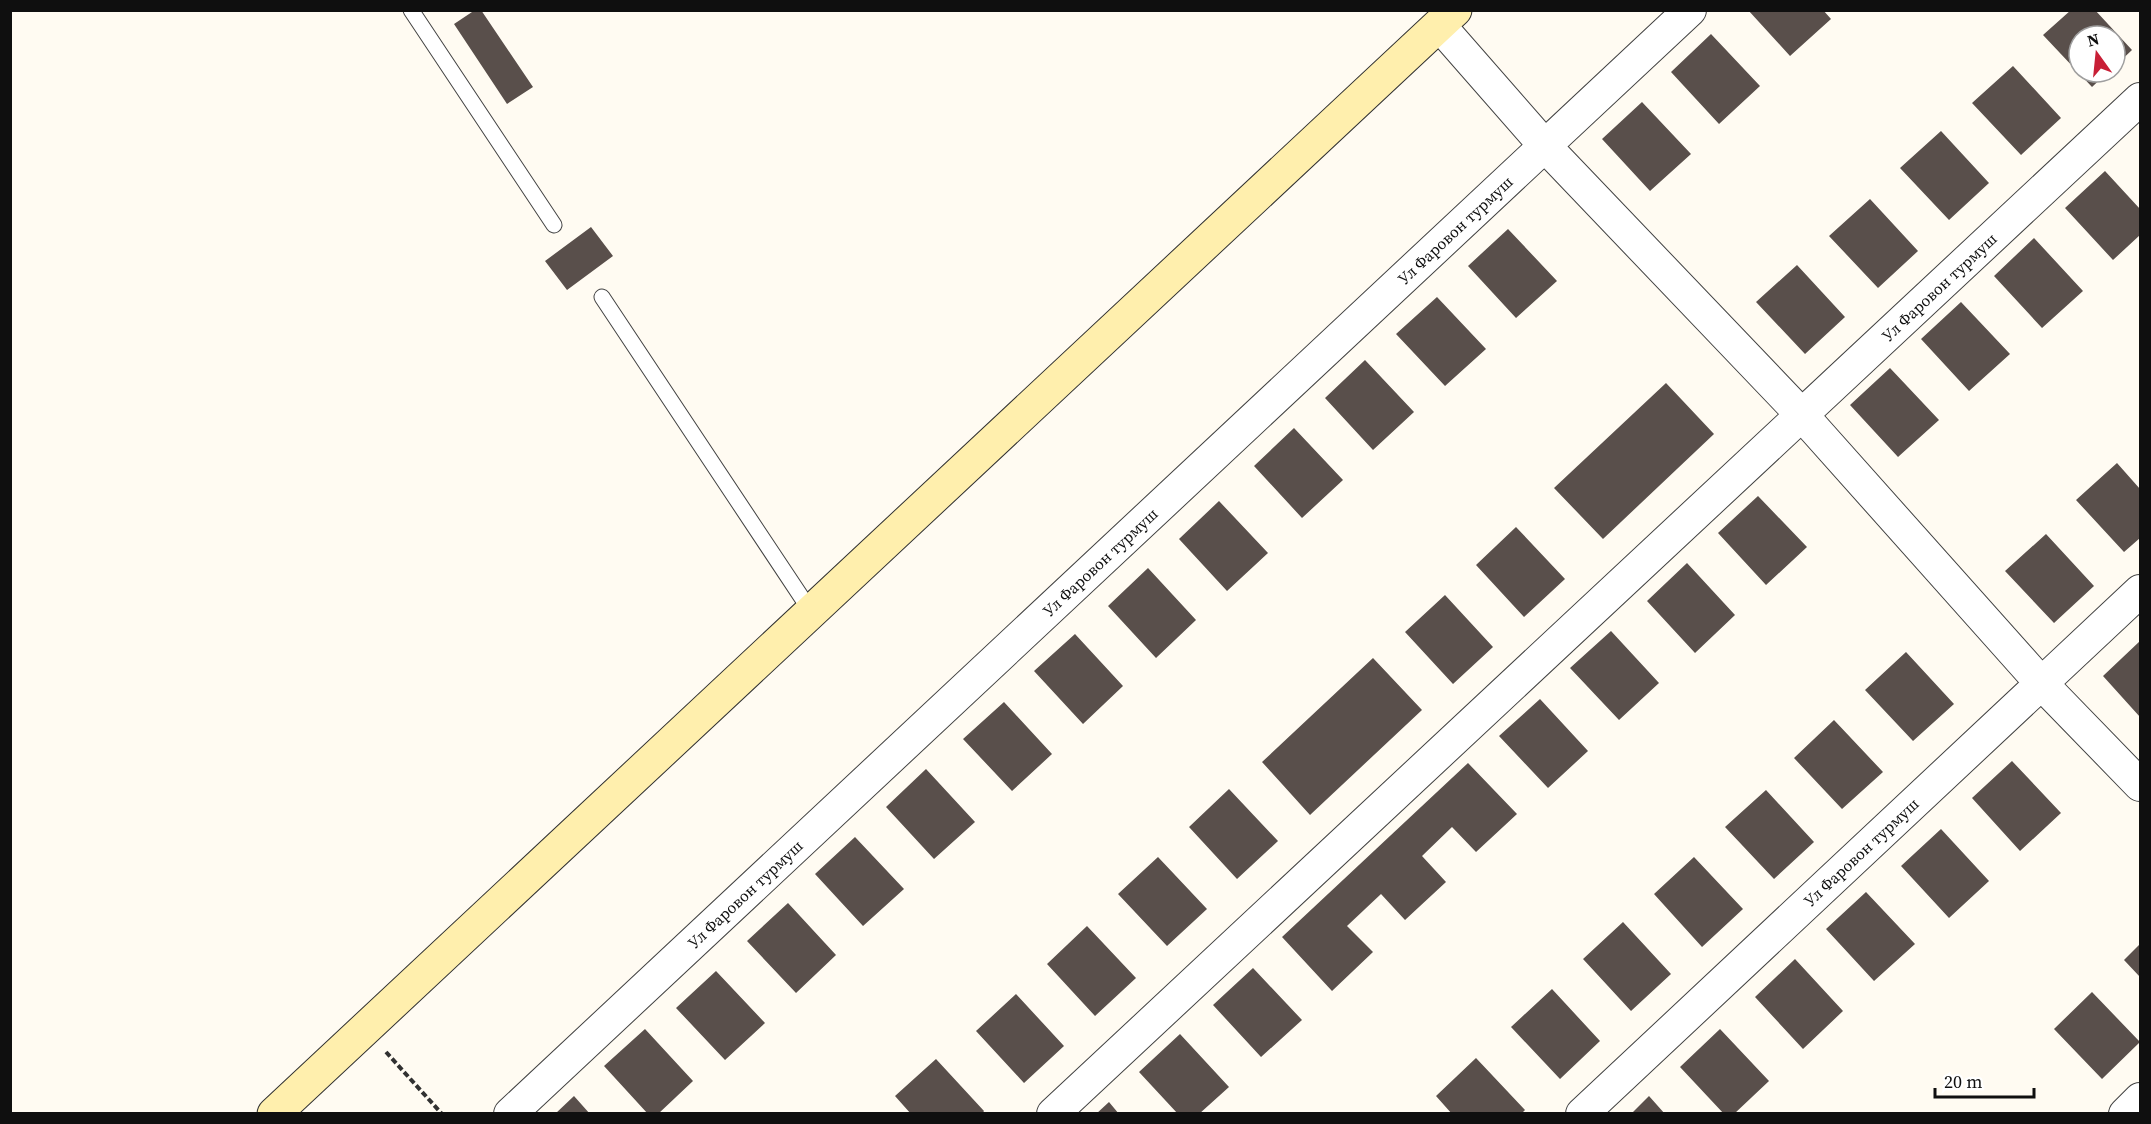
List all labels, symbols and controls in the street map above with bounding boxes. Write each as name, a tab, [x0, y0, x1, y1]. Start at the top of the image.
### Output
north arrow	[2067, 24, 2127, 84]
text: N	[2085, 27, 2102, 52]
street label: Ул Фаровон турмуш	[1393, 171, 1517, 289]
street label: Ул Фаровон турмуш	[1877, 228, 2001, 346]
street label: Ул Фаровон турмуш	[1038, 503, 1162, 621]
street label: Ул Фаровон турмуш	[1799, 793, 1923, 911]
street label: Ул Фаровон турмуш	[683, 835, 807, 953]
scale bar	[1935, 1061, 2034, 1099]
text: 20 m	[1944, 1069, 1982, 1094]

